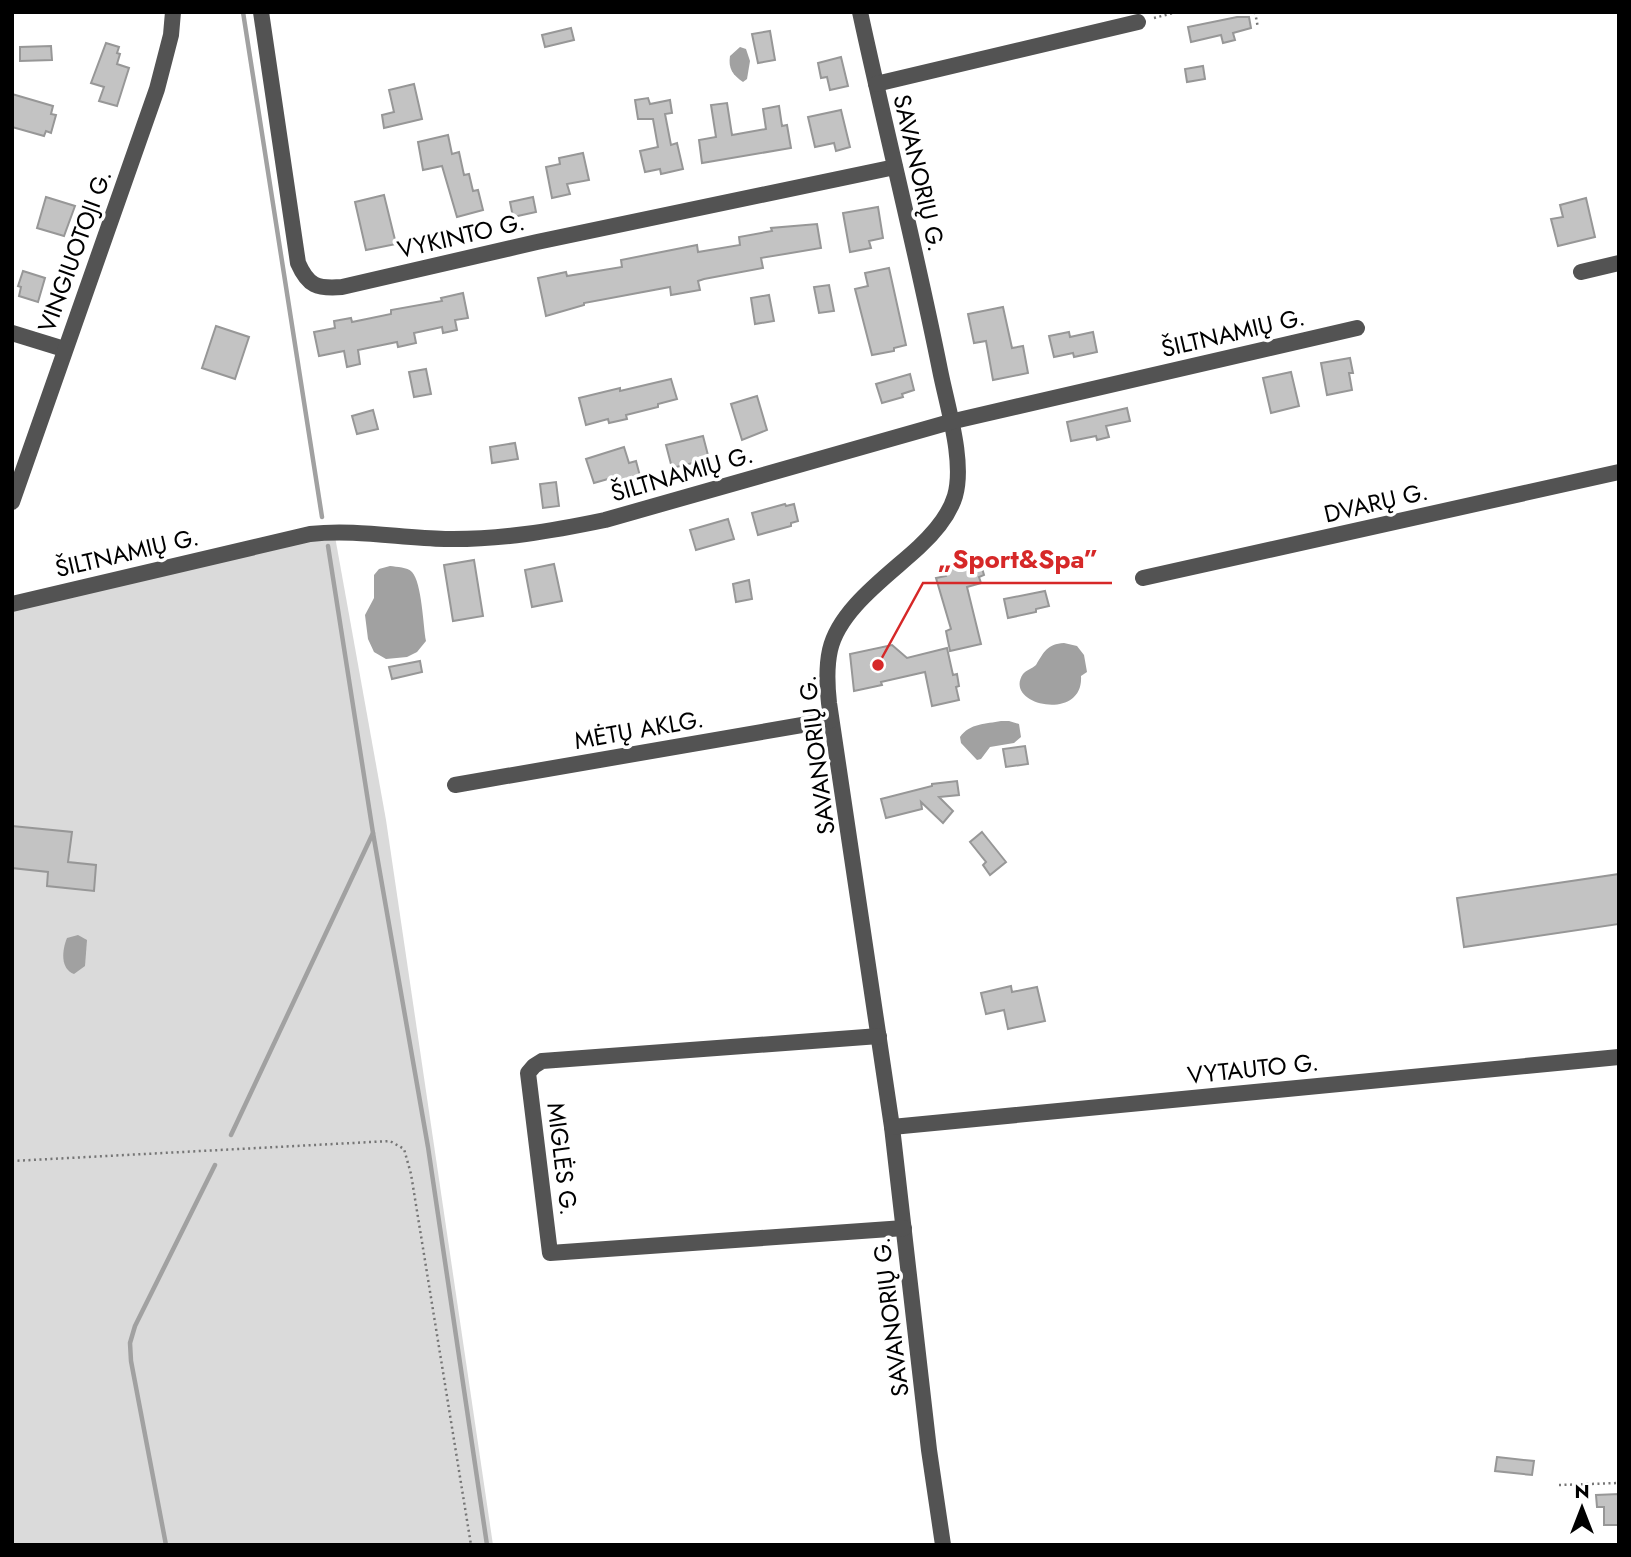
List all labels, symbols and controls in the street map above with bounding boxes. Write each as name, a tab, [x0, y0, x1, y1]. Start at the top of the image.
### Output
street label: SAVANORIŲ G.	[884, 91, 955, 255]
street label: VINGIUOTOJI G.	[29, 165, 120, 337]
street label: VYKINTO G.	[394, 204, 528, 267]
street label: ŠILTNAMIŲ G.	[1158, 299, 1308, 366]
street label: ŠILTNAMIŲ G.	[607, 437, 757, 511]
street label: DVARŲ G.	[1320, 474, 1431, 531]
street label: ŠILTNAMIŲ G.	[52, 519, 202, 586]
callout: „Sport&Spa”	[923, 536, 1112, 583]
text: „Sport&Spa”	[938, 540, 1098, 578]
street label: SAVANORIŲ G.	[789, 673, 844, 837]
street label: MĖTŲ AKLG.	[572, 701, 706, 758]
street label: VYTAUTO G.	[1186, 1044, 1320, 1093]
street label: MIGLĖS G.	[538, 1101, 587, 1217]
street label: SAVANORIŲ G.	[863, 1235, 918, 1399]
north arrow	[1547, 1473, 1617, 1543]
text: N	[1574, 1478, 1590, 1505]

